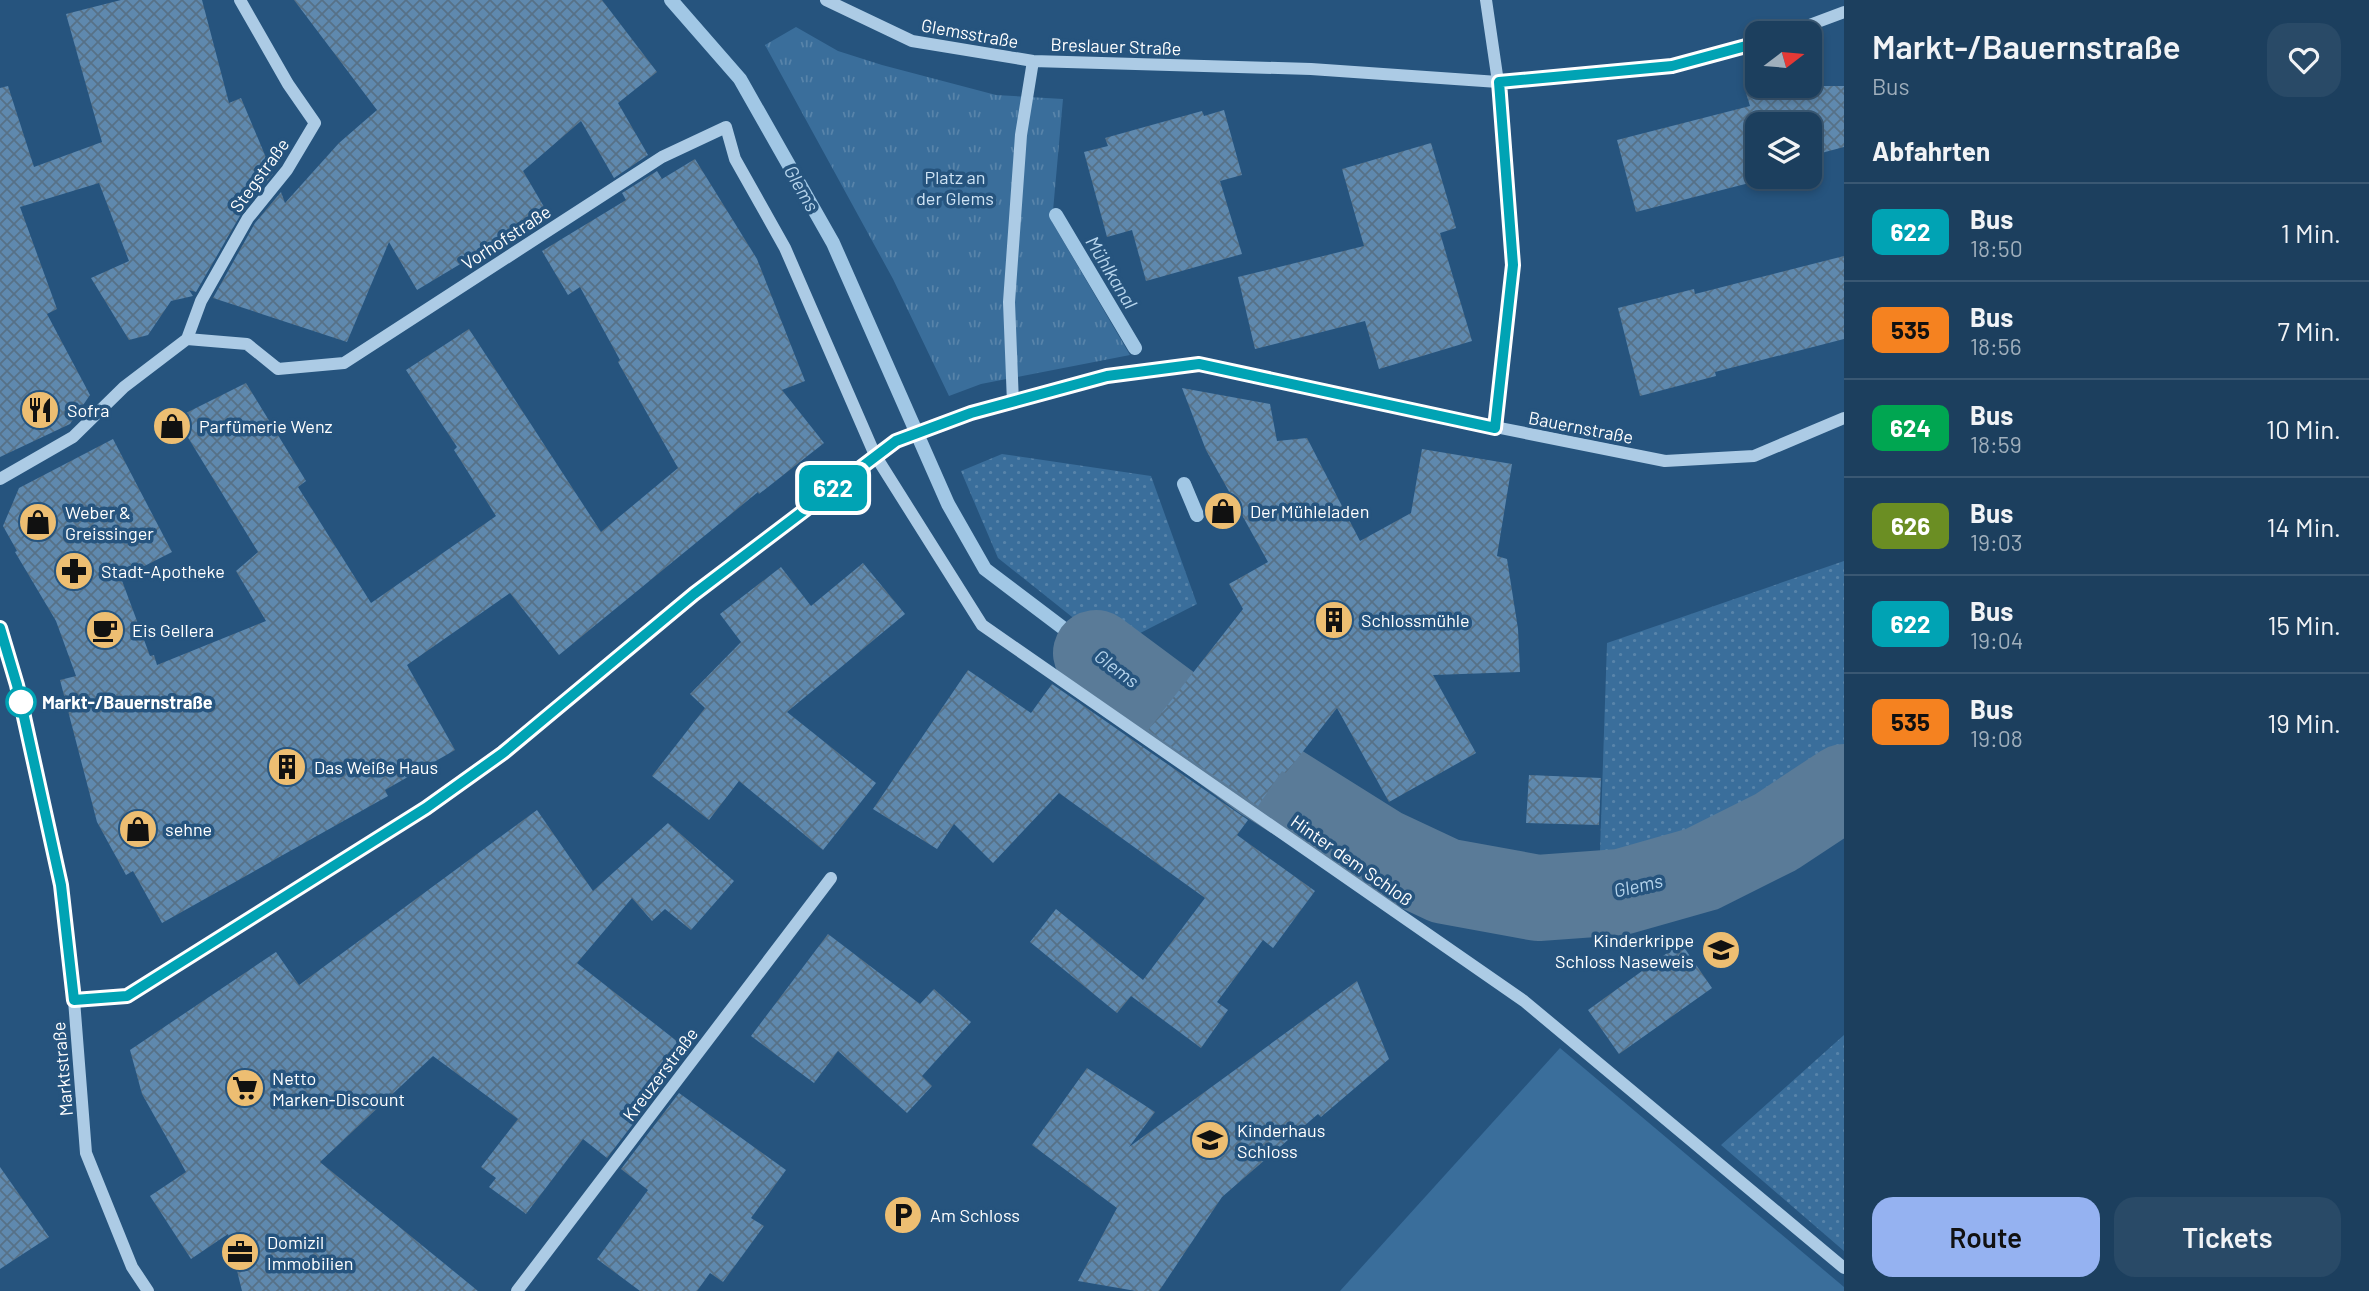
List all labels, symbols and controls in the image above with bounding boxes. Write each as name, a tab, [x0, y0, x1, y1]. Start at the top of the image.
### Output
street label: Glemsstraße	[920, 14, 1020, 52]
north arrow	[1745, 21, 1822, 98]
map controls	[1745, 21, 1822, 189]
button: heart	[2267, 23, 2341, 97]
text: Markt-/Bauernstraße	[1872, 26, 2181, 66]
street label: Breslauer Straße	[1050, 33, 1182, 59]
text: Bus	[1872, 72, 1910, 100]
button: layers	[1745, 112, 1822, 189]
street label: Stegstraße	[225, 134, 293, 216]
text: Abfahrten	[1872, 135, 1990, 166]
water label: Glems	[780, 161, 824, 215]
park label: Platz an der Glems	[916, 166, 994, 209]
street label: Vorhofstraße	[457, 200, 555, 274]
text: Bus	[1970, 203, 2013, 234]
text: 622	[1891, 217, 1930, 246]
text: 1 Min.	[2281, 217, 2341, 248]
water label: Mühlkanal	[1081, 232, 1143, 313]
text: 18:50	[1970, 234, 2023, 262]
text: Bus	[1970, 301, 2013, 332]
text: 535	[1891, 315, 1930, 344]
text: 7 Min.	[2278, 315, 2341, 346]
text: 18:56	[1970, 332, 2022, 360]
restaurant icon: Sofra	[19, 389, 61, 431]
place label: Sofra	[67, 399, 109, 421]
text: Bus	[1970, 399, 2013, 430]
shop icon: Parfümerie Wenz	[151, 405, 193, 447]
street label: Bauernstraße	[1527, 406, 1635, 448]
text: 624	[1890, 413, 1931, 442]
text: 10 Min.	[2266, 413, 2341, 444]
place label: Parfümerie Wenz	[199, 415, 333, 437]
text: 18:59	[1970, 430, 2022, 458]
line badge: 622	[793, 465, 873, 511]
text: 622	[813, 473, 853, 502]
shop icon: Der Mühleladen	[1202, 490, 1244, 532]
text: Bus	[1970, 497, 2013, 528]
place label: Der Mühleladen	[1250, 500, 1369, 522]
shop icon: Weber & Greissinger	[17, 501, 59, 543]
place label: Weber & Greissinger	[65, 501, 154, 544]
text: 626	[1891, 511, 1930, 540]
text: 14 Min.	[2266, 511, 2341, 542]
text: 19:03	[1970, 528, 2023, 556]
pharmacy icon: Stadt-Apotheke	[53, 550, 95, 592]
place label: Stadt-Apotheke	[101, 560, 225, 582]
text: Bus	[1970, 595, 2013, 626]
building icon: Schlossmühle	[1313, 599, 1355, 641]
cafe icon: Eis Gellera	[84, 609, 126, 651]
place label: Schlossmühle	[1361, 609, 1470, 631]
text: 622	[1891, 609, 1930, 638]
text: 15 Min.	[2267, 609, 2341, 640]
place label: Eis Gellera	[132, 619, 214, 641]
text: 19:04	[1970, 626, 2024, 654]
water label: Glems	[1090, 644, 1144, 692]
marker: Markt-/Bauernstraße	[6, 687, 36, 717]
place label: Markt-/Bauernstraße	[42, 691, 213, 713]
text: Bus	[1970, 693, 2013, 724]
text: 535	[1891, 707, 1930, 736]
text: 19 Min.	[2267, 707, 2341, 738]
text: 19:08	[1970, 724, 2023, 752]
building icon: Das Weiße Haus	[266, 746, 308, 788]
place label: Das Weiße Haus	[314, 756, 438, 778]
shop icon: sehne	[117, 808, 159, 850]
street label: Hinter dem Schloß	[1287, 810, 1417, 910]
place label: sehne	[165, 818, 212, 840]
water label: Glems	[1611, 868, 1665, 902]
place label: Kinderkrippe Schloss Naseweis	[1555, 929, 1694, 972]
school or university icon: Kinderkrippe Schloss Naseweis	[1700, 929, 1742, 971]
street label: Marktstraße	[47, 1021, 77, 1117]
street label: Kreuzerstraße	[618, 1023, 702, 1125]
supermarket icon: Netto Marken-Discount	[224, 1067, 266, 1109]
place label: Netto Marken-Discount	[272, 1067, 405, 1110]
school or university icon: Kinderhaus Schloss	[1189, 1119, 1231, 1161]
place label: Kinderhaus Schloss	[1237, 1119, 1325, 1162]
parking icon: Am Schloss	[882, 1194, 924, 1236]
button: Route	[1872, 1197, 2100, 1277]
button: Tickets	[2114, 1197, 2341, 1277]
place label: Am Schloss	[930, 1204, 1020, 1226]
office icon: Domizil Immobilien	[219, 1231, 261, 1273]
place label: Domizil Immobilien	[267, 1231, 354, 1274]

